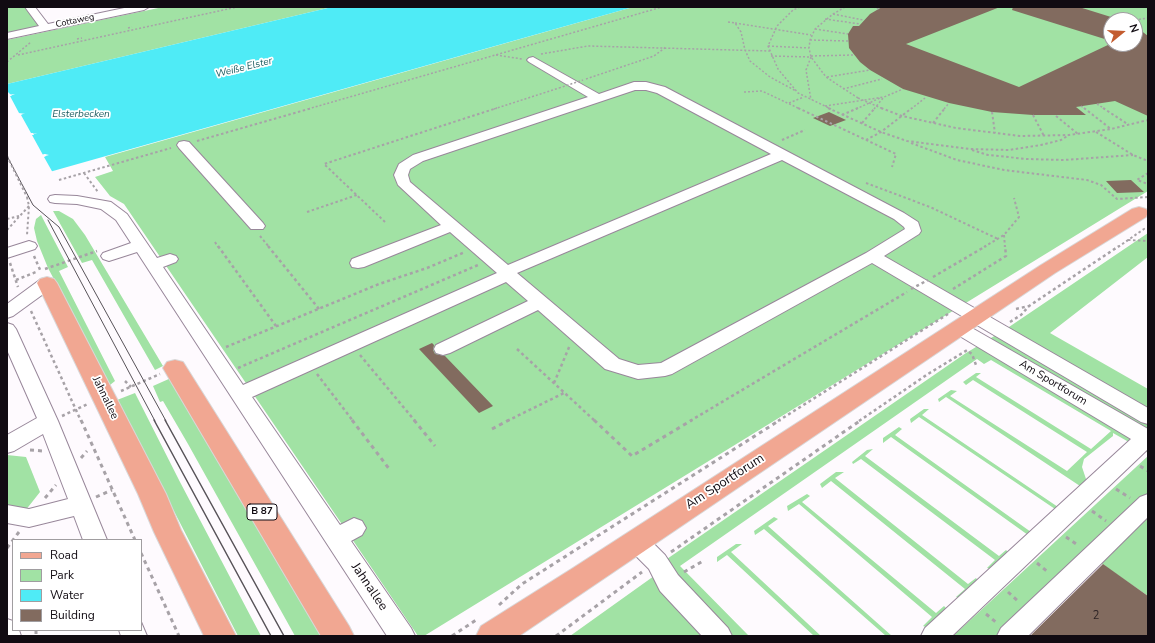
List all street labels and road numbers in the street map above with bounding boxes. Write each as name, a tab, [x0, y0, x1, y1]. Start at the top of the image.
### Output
street label: Cottaweg	[55, 12, 95, 30]
street label: Am Sportforum	[1017, 358, 1089, 408]
street label: Jahnallee	[89, 374, 121, 422]
street label: Am Sportforum	[683, 451, 767, 513]
road number: B 87	[247, 504, 277, 520]
street label: Jahnallee	[347, 560, 391, 614]

